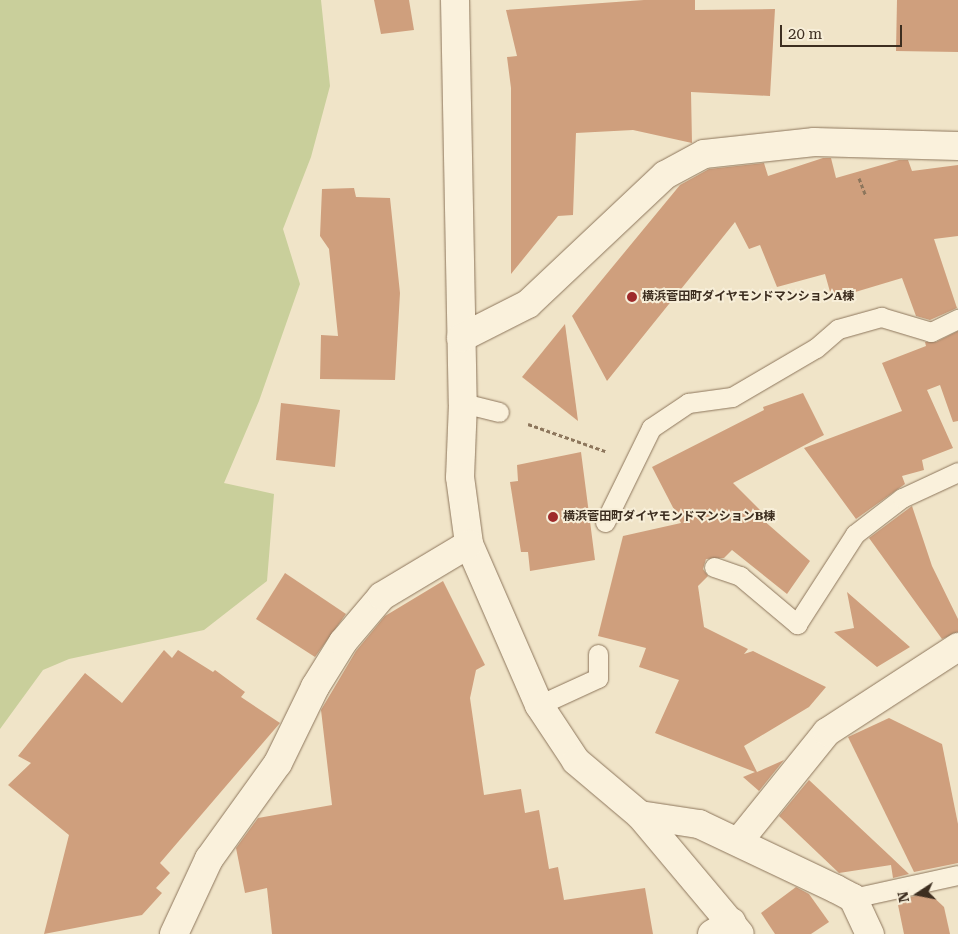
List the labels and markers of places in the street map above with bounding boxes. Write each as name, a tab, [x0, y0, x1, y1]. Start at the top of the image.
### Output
place label: 横浜菅田町ダイヤモンドマンションA棟	[642, 290, 855, 304]
marker: 横浜菅田町ダイヤモンドマンションA棟	[626, 291, 638, 303]
place label: 横浜菅田町ダイヤモンドマンションB棟	[563, 510, 776, 524]
marker: 横浜菅田町ダイヤモンドマンションB棟	[547, 511, 559, 523]

